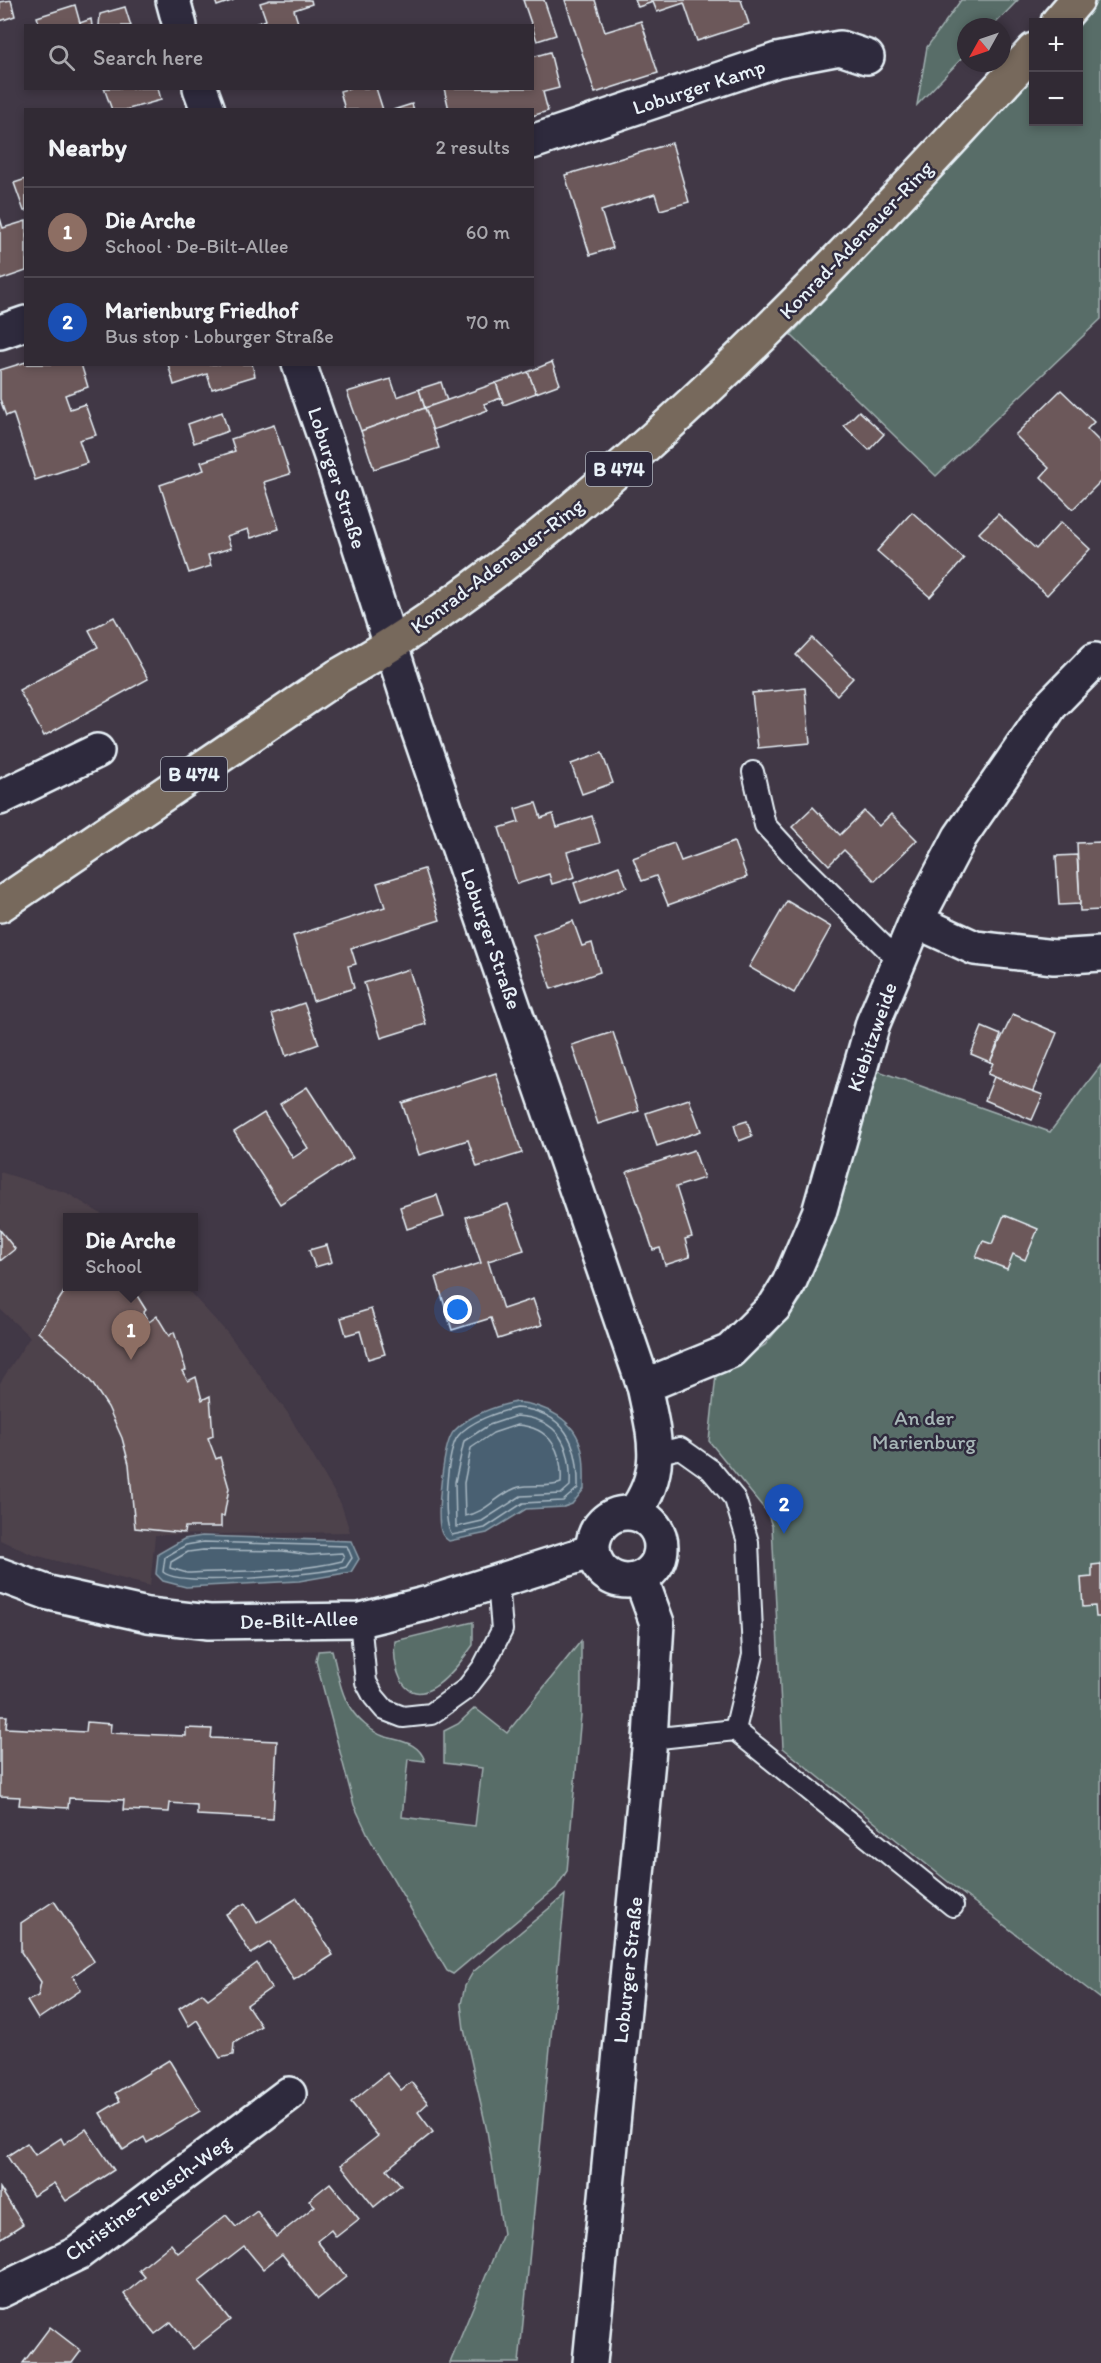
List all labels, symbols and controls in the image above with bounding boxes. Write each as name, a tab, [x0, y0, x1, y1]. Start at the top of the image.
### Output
north arrow	[957, 18, 1011, 72]
map controls	[1029, 18, 1083, 126]
button: +	[1029, 18, 1083, 72]
search box	[24, 24, 534, 90]
icon: search	[45, 41, 78, 74]
text: Search here	[93, 44, 203, 71]
street label: Loburger Kamp	[629, 53, 768, 120]
button: −	[1029, 72, 1083, 126]
text: Nearby	[48, 131, 127, 163]
text: 2 results	[436, 135, 510, 159]
street label: Konrad-Adenauer-Ring	[774, 155, 938, 324]
text: Die Arche	[105, 207, 196, 234]
text: 1	[63, 220, 72, 244]
text: 60 m	[466, 220, 510, 244]
text: School · De-Bilt-Allee	[105, 234, 289, 258]
text: Marienburg Friedhof	[105, 297, 298, 324]
text: 2	[62, 310, 73, 334]
text: 70 m	[466, 310, 510, 334]
text: Bus stop · Loburger Straße	[105, 324, 334, 348]
street label: Loburger Straße	[303, 404, 372, 552]
road number: B 474	[586, 452, 652, 486]
street label: Konrad-Adenauer-Ring	[405, 492, 588, 639]
road number: B 474	[161, 757, 227, 791]
street label: Loburger Straße	[456, 865, 527, 1013]
street label: Kiebitzweide	[841, 979, 902, 1095]
popup	[63, 1213, 198, 1291]
text: Die Arche	[85, 1227, 176, 1254]
text: School	[85, 1254, 142, 1278]
your location	[443, 1295, 472, 1324]
pin: 1	[112, 1310, 150, 1360]
park label: An der Marienburg	[872, 1405, 976, 1454]
pin: 2	[764, 1484, 804, 1534]
street label: De-Bilt-Allee	[239, 1605, 359, 1634]
street label: Loburger Straße	[607, 1895, 648, 2045]
street label: Christine-Teusch-Weg	[60, 2129, 236, 2266]

